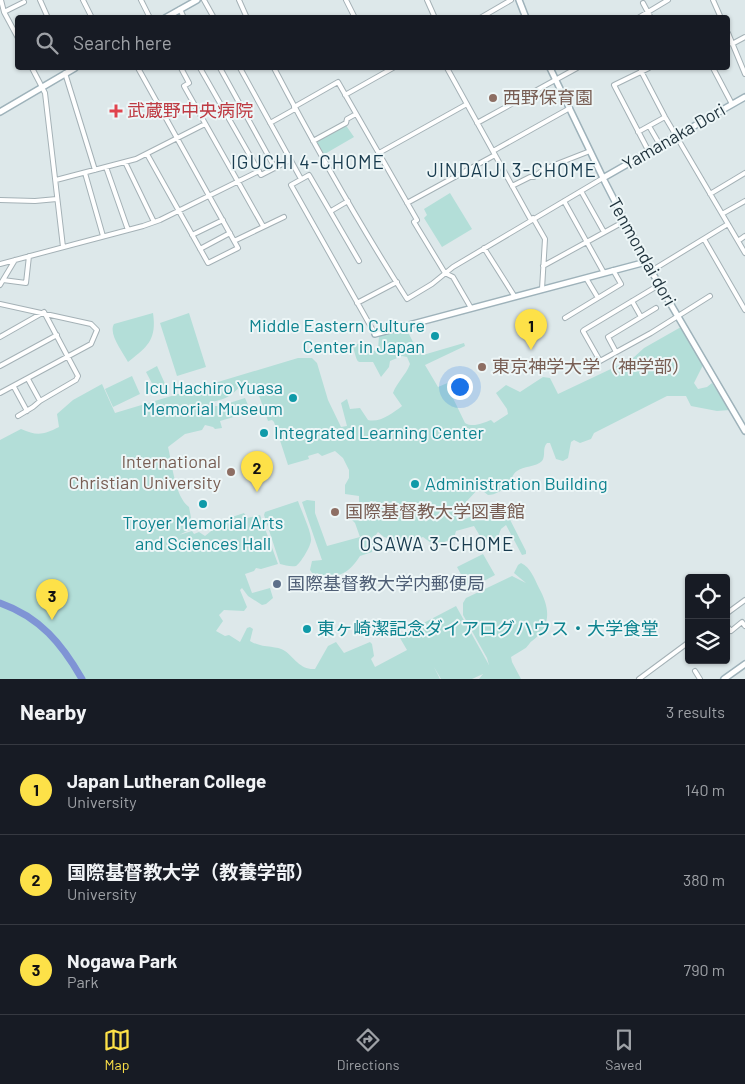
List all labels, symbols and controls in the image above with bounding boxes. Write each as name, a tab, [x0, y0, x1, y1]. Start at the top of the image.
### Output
search box	[15, 15, 730, 70]
icon: search	[33, 29, 61, 57]
text: Search here	[73, 31, 172, 54]
place label: 西野保育園	[503, 86, 593, 108]
marker: 西野保育園	[487, 92, 499, 104]
street label: Yamanaka Dori	[618, 98, 729, 174]
place label: 武蔵野中央病院	[127, 99, 253, 121]
marker: 武蔵野中央病院	[109, 104, 123, 118]
district label: IGUCHI 4-CHOME	[231, 150, 385, 173]
district label: JINDAIJI 3-CHOME	[427, 158, 597, 181]
street label: Tenmondai dori	[604, 194, 682, 310]
pin: 1	[515, 309, 547, 350]
place label: Middle Eastern Culture Center in Japan	[249, 314, 425, 357]
marker: Middle Eastern Culture Center in Japan	[429, 330, 441, 342]
place label: 東京神学大学（神学部）	[492, 355, 690, 377]
marker: 東京神学大学（神学部）	[476, 361, 488, 373]
your location	[447, 374, 473, 400]
place label: Icu Hachiro Yuasa Memorial Museum	[143, 376, 283, 419]
marker: Icu Hachiro Yuasa Memorial Museum	[287, 392, 299, 404]
place label: Integrated Learning Center	[274, 421, 485, 443]
marker: Integrated Learning Center	[258, 427, 270, 439]
place label: International Christian University	[69, 450, 221, 493]
pin: 2	[241, 451, 273, 492]
marker: International Christian University	[225, 466, 237, 478]
place label: Administration Building	[425, 472, 608, 494]
marker: Administration Building	[409, 478, 421, 490]
marker: Troyer Memorial Arts and Sciences Hall	[197, 498, 209, 510]
place label: 国際基督教大学図書館	[345, 500, 525, 522]
marker: 国際基督教大学図書館	[329, 506, 341, 518]
place label: Troyer Memorial Arts and Sciences Hall	[123, 511, 284, 554]
district label: OSAWA 3-CHOME	[360, 532, 514, 555]
place label: 国際基督教大学内郵便局	[287, 572, 485, 594]
map controls	[685, 574, 730, 664]
button: locate	[685, 574, 730, 619]
marker: 国際基督教大学内郵便局	[271, 578, 283, 590]
pin: 3	[36, 579, 68, 620]
place label: 東ヶ崎潔記念ダイアログハウス・大学食堂	[317, 617, 659, 639]
button: layers	[685, 619, 730, 664]
marker: 東ヶ崎潔記念ダイアログハウス・大学食堂	[301, 623, 313, 635]
text: Nearby	[20, 699, 86, 724]
text: 3 results	[666, 702, 725, 721]
text: Japan Lutheran College	[67, 769, 266, 792]
text: 1	[33, 780, 39, 799]
text: 140 m	[685, 780, 725, 799]
text: University	[67, 792, 137, 811]
text: 国際基督教大学（教養学部）	[67, 860, 314, 883]
text: 2	[32, 870, 40, 889]
text: 380 m	[683, 870, 725, 889]
text: University	[67, 884, 137, 903]
text: Nogawa Park	[67, 949, 177, 972]
text: 3	[32, 960, 40, 979]
text: 790 m	[684, 960, 725, 979]
text: Park	[67, 972, 98, 991]
tab: Map	[103, 1026, 131, 1073]
tab: Directions	[337, 1026, 399, 1073]
tab: Saved	[605, 1026, 642, 1073]

